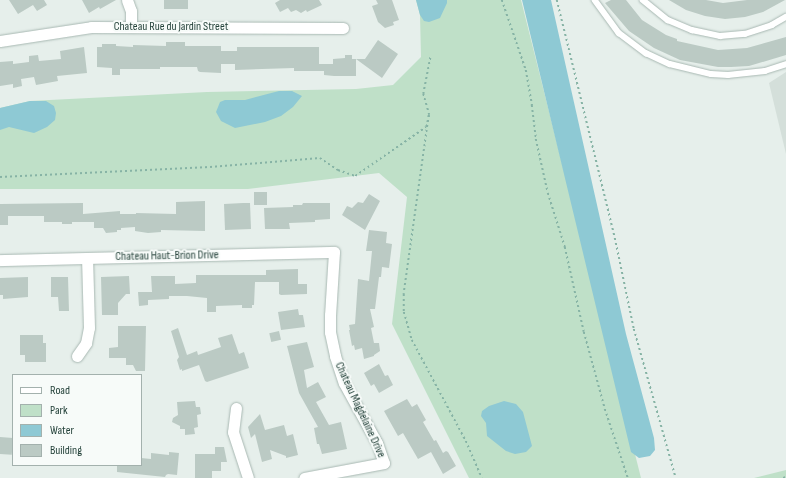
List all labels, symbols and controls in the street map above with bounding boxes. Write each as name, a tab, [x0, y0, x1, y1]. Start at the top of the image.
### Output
street label: Chateau Rue du Jardin Street	[114, 20, 228, 34]
street label: Chateau Haut-Brion Drive	[115, 248, 219, 264]
street label: Chateau Magdelaine Drive	[332, 360, 388, 460]
legend	[12, 374, 142, 466]
text: Road	[50, 383, 70, 398]
text: Park	[50, 403, 68, 418]
text: Water	[50, 423, 74, 438]
text: Building	[50, 443, 82, 458]

